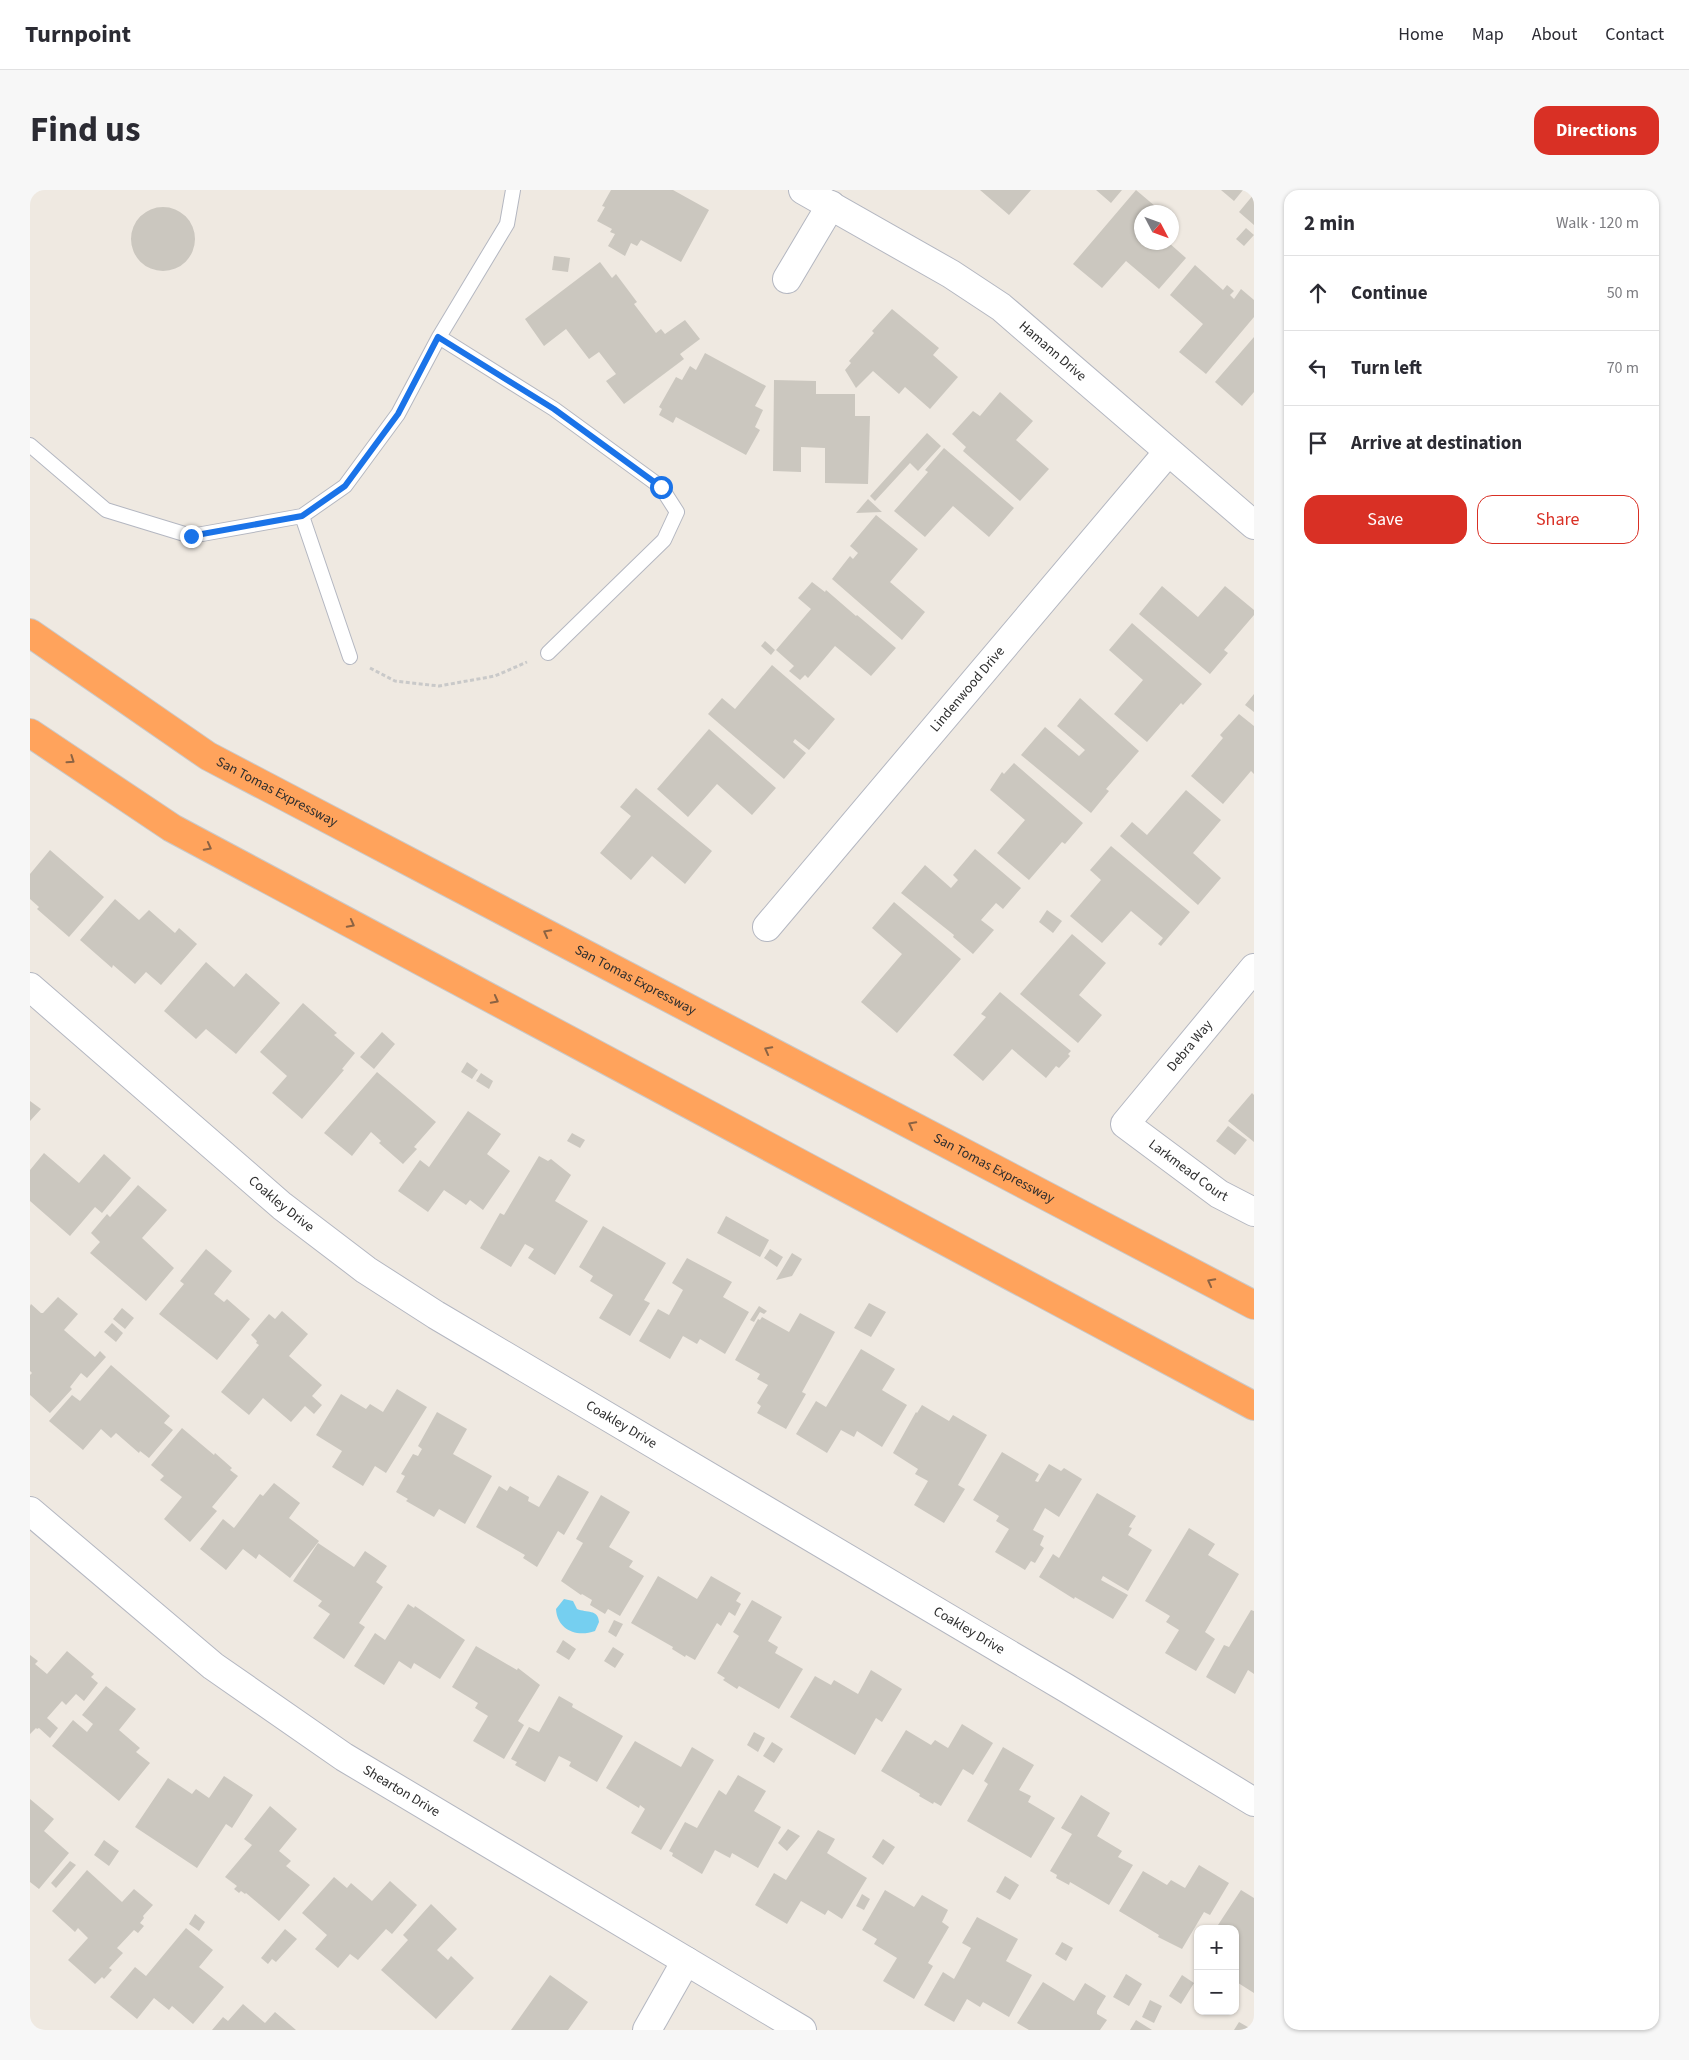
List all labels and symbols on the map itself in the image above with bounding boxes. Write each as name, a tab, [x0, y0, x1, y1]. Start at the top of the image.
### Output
north arrow	[1134, 205, 1179, 250]
street label: Hamann Drive	[1014, 317, 1091, 386]
route start	[650, 476, 673, 499]
route end	[180, 525, 203, 548]
street label: Lindenwood Drive	[926, 642, 1010, 737]
street label: San Tomas Expressway	[213, 752, 341, 832]
one-way arrow	[65, 754, 74, 764]
one-way arrow	[203, 841, 212, 851]
one-way arrow	[346, 917, 355, 927]
one-way arrow	[543, 930, 552, 940]
street label: San Tomas Expressway	[571, 940, 700, 1021]
one-way arrow	[489, 994, 498, 1004]
street label: Debra Way	[1162, 1015, 1218, 1076]
one-way arrow	[764, 1046, 773, 1056]
one-way arrow	[908, 1121, 917, 1131]
street label: San Tomas Expressway	[930, 1128, 1059, 1209]
street label: Larkmead Court	[1144, 1135, 1231, 1207]
street label: Coakley Drive	[244, 1171, 318, 1237]
one-way arrow	[1207, 1278, 1216, 1288]
street label: Coakley Drive	[582, 1396, 661, 1454]
street label: Coakley Drive	[930, 1602, 1008, 1659]
street label: Shearton Drive	[359, 1760, 444, 1822]

